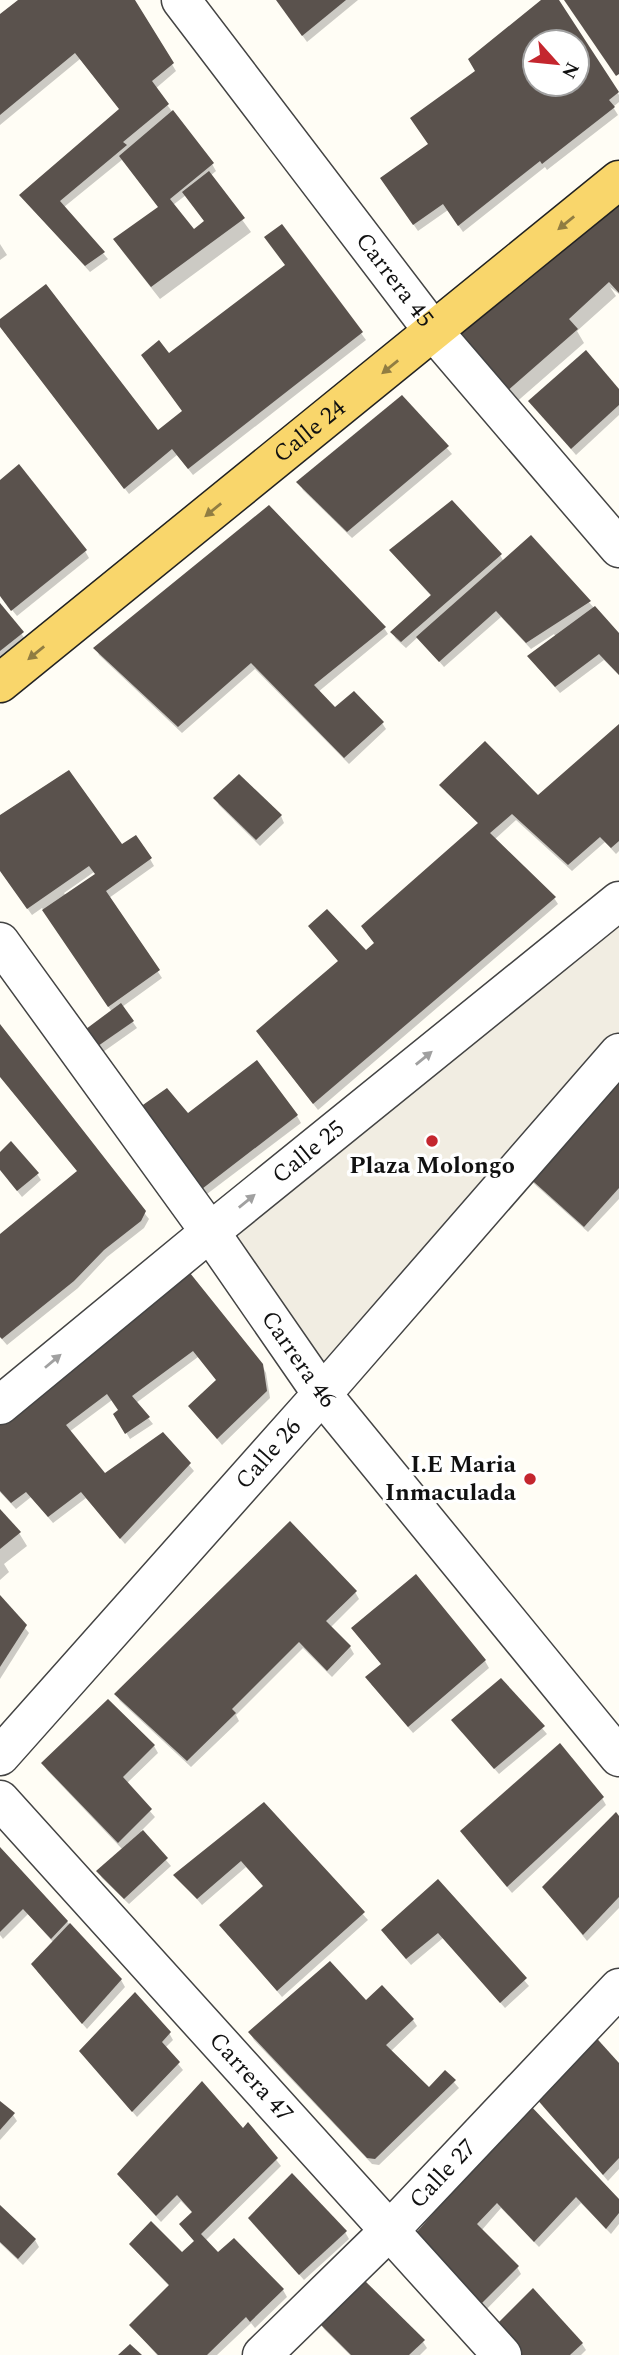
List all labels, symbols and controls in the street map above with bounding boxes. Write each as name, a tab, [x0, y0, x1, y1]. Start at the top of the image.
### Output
north arrow	[521, 28, 591, 98]
text: N	[553, 57, 586, 84]
one-way arrow	[558, 216, 576, 231]
street label: Carrera 45	[346, 225, 442, 335]
one-way arrow	[382, 360, 400, 375]
street label: Calle 24	[265, 391, 354, 472]
one-way arrow	[205, 503, 223, 518]
one-way arrow	[28, 646, 46, 661]
one-way arrow	[415, 1051, 433, 1066]
street label: Calle 25	[264, 1111, 353, 1193]
marker: Plaza Molongo	[424, 1133, 440, 1149]
place label: Plaza Molongo	[349, 1148, 515, 1184]
one-way arrow	[238, 1194, 256, 1209]
street label: Carrera 46	[252, 1303, 345, 1416]
one-way arrow	[43, 1354, 61, 1369]
street label: Calle 26	[227, 1410, 310, 1498]
place label: I.E Maria Inmaculada	[385, 1447, 517, 1511]
marker: I.E Maria Inmaculada	[522, 1471, 538, 1487]
street label: Carrera 47	[200, 2024, 302, 2131]
street label: Calle 27	[401, 2131, 485, 2217]

